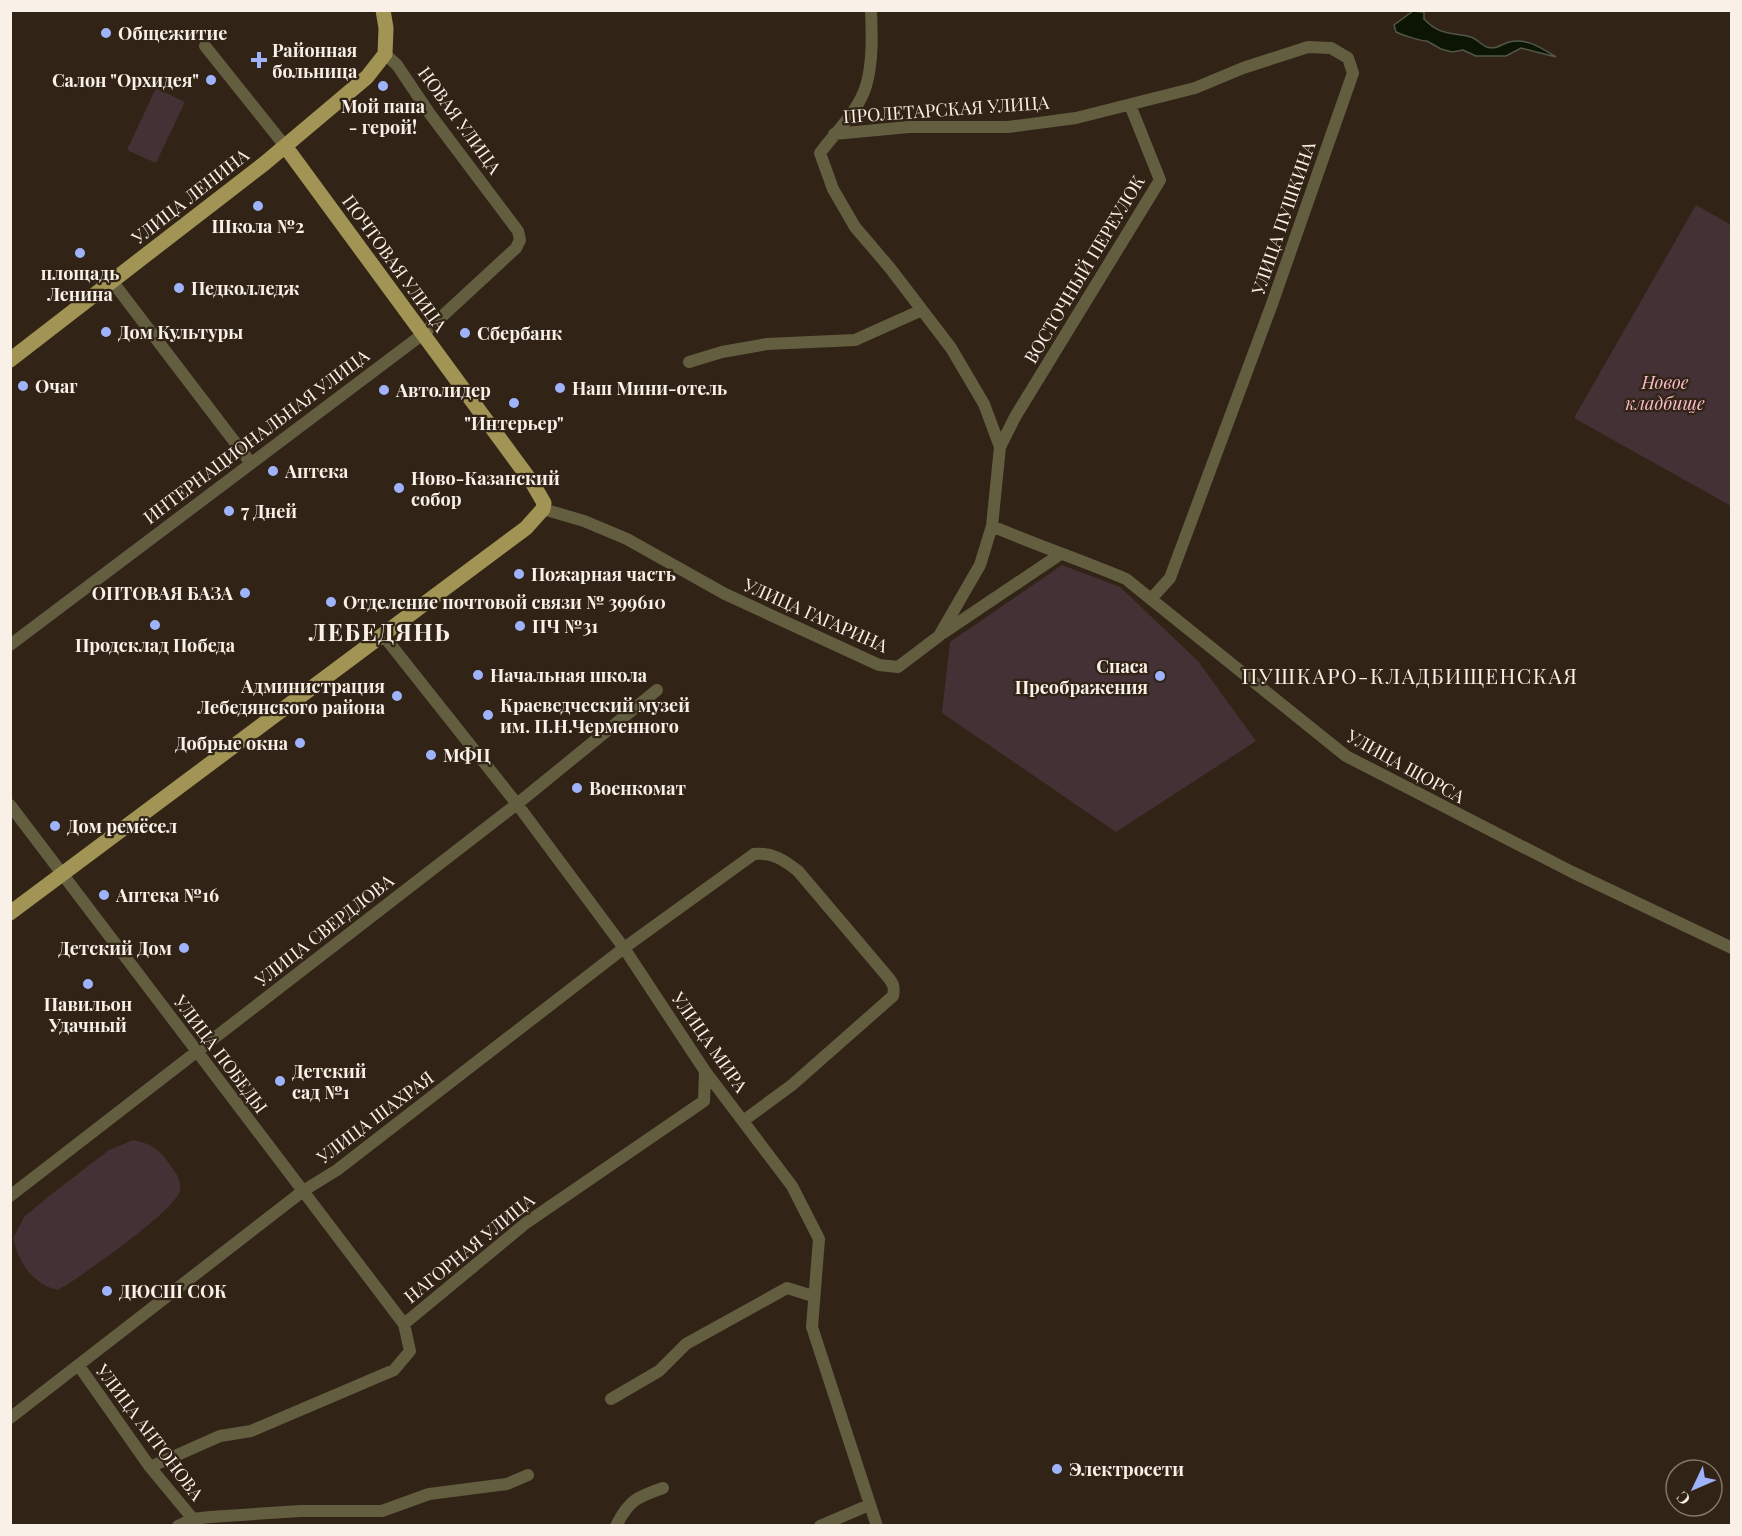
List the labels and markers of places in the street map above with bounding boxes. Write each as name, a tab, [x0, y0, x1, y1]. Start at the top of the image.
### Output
place label: Общежитие	[118, 21, 227, 45]
marker: Общежитие	[99, 26, 113, 40]
place label: Районная больница	[272, 38, 358, 83]
marker: Районная больница	[250, 51, 268, 69]
place label: Салон "Орхидея"	[52, 68, 199, 92]
marker: Салон "Орхидея"	[204, 73, 218, 87]
marker: Мой папа - герой!	[376, 79, 390, 93]
place label: Мой папа - герой!	[341, 94, 426, 139]
marker: Школа №2	[251, 199, 265, 213]
place label: Школа №2	[211, 214, 305, 238]
marker: площадь Ленина	[73, 246, 87, 260]
place label: площадь Ленина	[41, 261, 119, 306]
place label: Педколледж	[191, 276, 300, 300]
marker: Педколледж	[172, 281, 186, 295]
place label: Дом Культуры	[118, 320, 243, 344]
place label: Сбербанк	[477, 321, 562, 345]
marker: Дом Культуры	[99, 325, 113, 339]
marker: Сбербанк	[458, 326, 472, 340]
place label: Очаг	[35, 374, 78, 398]
place label: Наш Мини-отель	[572, 376, 727, 400]
place label: Автолидер	[395, 378, 491, 402]
marker: Очаг	[16, 379, 30, 393]
marker: Наш Мини-отель	[553, 381, 567, 395]
marker: Автолидер	[377, 383, 391, 397]
marker: "Интерьер"	[507, 396, 521, 410]
place label: "Интерьер"	[464, 411, 564, 435]
place label: Аптека	[284, 459, 349, 483]
marker: Аптека	[266, 464, 280, 478]
place label: Ново-Казанский собор	[411, 466, 560, 511]
marker: Ново-Казанский собор	[392, 481, 406, 495]
place label: 7 Дней	[241, 499, 297, 523]
marker: 7 Дней	[222, 504, 236, 518]
place label: Пожарная часть	[531, 562, 676, 586]
marker: Пожарная часть	[512, 567, 526, 581]
place label: ОПТОВАЯ БАЗА	[92, 581, 234, 605]
marker: ОПТОВАЯ БАЗА	[238, 586, 252, 600]
place label: Отделение почтовой связи № 399610	[343, 590, 666, 614]
marker: Отделение почтовой связи № 399610	[324, 595, 338, 609]
place label: ПЧ №31	[532, 614, 598, 638]
marker: Продсклад Победа	[148, 618, 162, 632]
marker: ПЧ №31	[513, 619, 527, 633]
place label: Продсклад Победа	[75, 633, 236, 657]
place label: Спаса Преображения	[1015, 654, 1149, 699]
place label: Начальная школа	[490, 663, 648, 687]
marker: Начальная школа	[471, 668, 485, 682]
marker: Спаса Преображения	[1153, 669, 1167, 683]
place label: Администрация Лебедянского района	[196, 674, 386, 719]
marker: Администрация Лебедянского района	[390, 689, 404, 703]
place label: Краеведческий музей им. П.Н.Черменного	[500, 693, 690, 738]
marker: Краеведческий музей им. П.Н.Черменного	[481, 708, 495, 722]
place label: Добрые окна	[175, 731, 289, 755]
marker: Добрые окна	[293, 736, 307, 750]
place label: МФЦ	[443, 743, 491, 767]
marker: МФЦ	[424, 748, 438, 762]
place label: Военкомат	[589, 776, 687, 800]
marker: Военкомат	[570, 781, 584, 795]
place label: Дом ремёсел	[67, 814, 177, 838]
marker: Дом ремёсел	[48, 819, 62, 833]
place label: Аптека №16	[115, 883, 219, 907]
marker: Аптека №16	[97, 888, 111, 902]
place label: Детский Дом	[58, 936, 172, 960]
marker: Детский Дом	[177, 941, 191, 955]
marker: Павильон Удачный	[81, 977, 95, 991]
place label: Павильон Удачный	[44, 992, 133, 1037]
place label: Детский сад №1	[292, 1059, 367, 1104]
marker: Детский сад №1	[273, 1074, 287, 1088]
place label: ДЮСШ СОК	[119, 1279, 227, 1303]
marker: ДЮСШ СОК	[100, 1284, 114, 1298]
place label: Электросети	[1069, 1457, 1184, 1481]
marker: Электросети	[1050, 1462, 1064, 1476]

